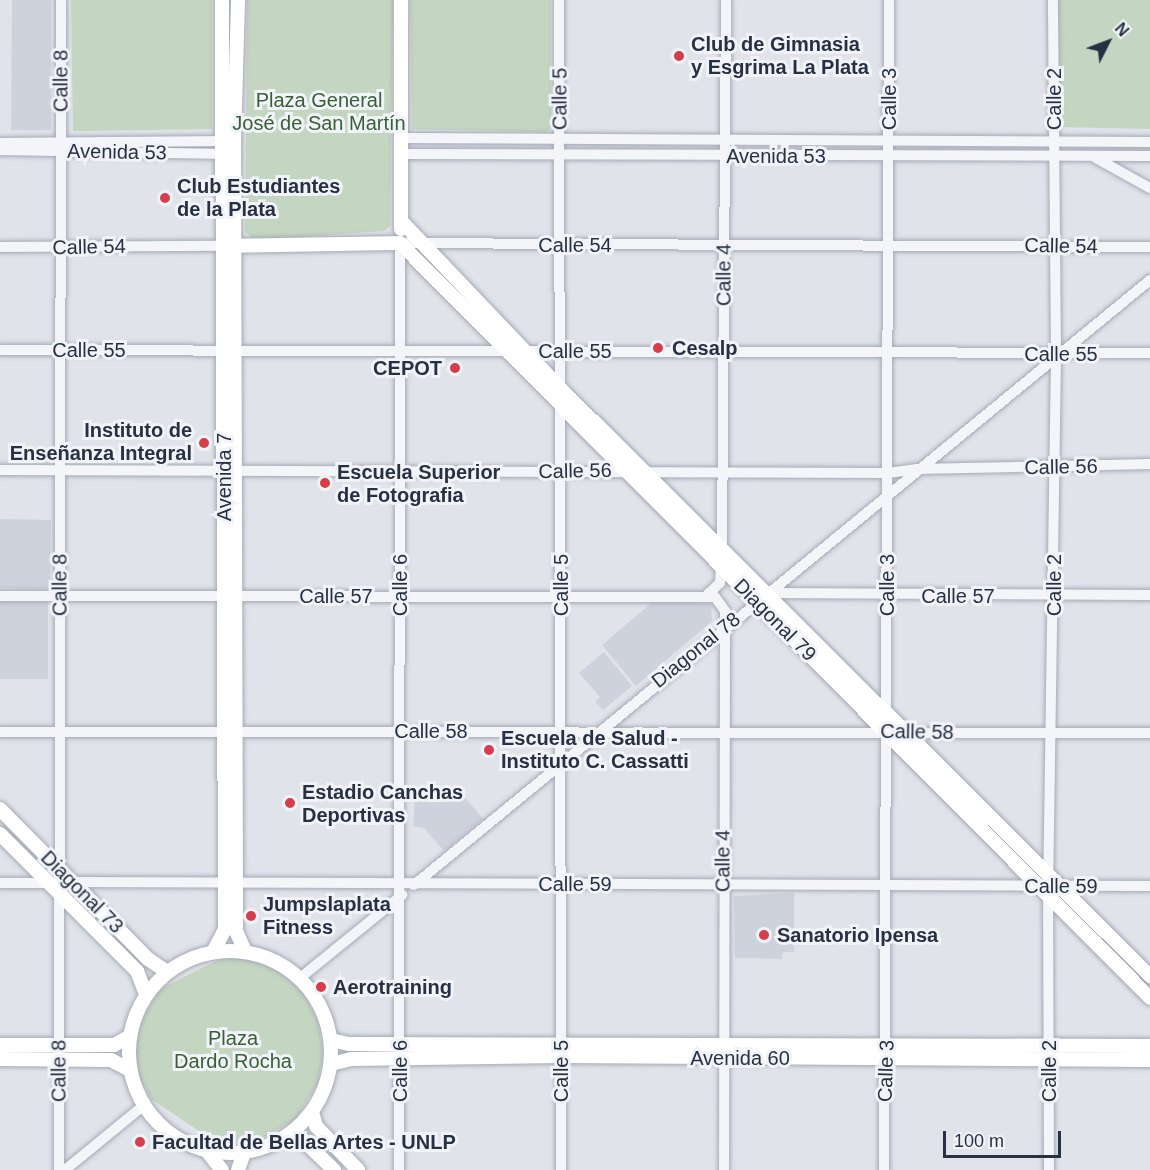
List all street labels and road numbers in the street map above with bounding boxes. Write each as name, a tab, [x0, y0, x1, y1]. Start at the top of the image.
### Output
street label: Calle 8	[49, 50, 73, 112]
street label: Calle 5	[548, 68, 572, 130]
street label: Calle 3	[877, 68, 901, 130]
street label: Calle 2	[1042, 68, 1066, 130]
street label: Avenida 53	[67, 139, 167, 165]
street label: Avenida 53	[726, 144, 826, 168]
street label: Calle 54	[538, 233, 612, 257]
street label: Calle 54	[1024, 233, 1098, 259]
street label: Calle 54	[52, 234, 126, 260]
street label: Calle 4	[712, 244, 736, 306]
street label: Calle 55	[52, 338, 126, 362]
street label: Calle 55	[538, 339, 612, 363]
street label: Calle 55	[1024, 342, 1098, 366]
street label: Avenida 7	[212, 433, 236, 521]
street label: Calle 56	[1024, 454, 1098, 480]
street label: Calle 56	[538, 458, 612, 484]
street label: Calle 8	[48, 554, 72, 616]
street label: Calle 6	[388, 554, 412, 616]
street label: Calle 5	[549, 554, 573, 616]
street label: Calle 3	[875, 554, 899, 616]
street label: Calle 2	[1042, 554, 1066, 616]
street label: Diagonal 79	[729, 574, 821, 666]
street label: Calle 57	[299, 584, 373, 608]
street label: Calle 57	[921, 584, 995, 608]
street label: Diagonal 78	[647, 607, 745, 693]
street label: Calle 58	[394, 719, 468, 743]
street label: Calle 58	[880, 719, 954, 745]
street label: Calle 4	[711, 830, 735, 892]
street label: Diagonal 73	[36, 846, 128, 938]
street label: Calle 59	[538, 872, 612, 896]
street label: Calle 59	[1024, 874, 1098, 898]
street label: Calle 3	[873, 1039, 899, 1103]
street label: Calle 8	[47, 1040, 71, 1102]
street label: Calle 6	[388, 1040, 412, 1102]
street label: Calle 5	[549, 1040, 573, 1102]
street label: Calle 2	[1037, 1040, 1061, 1102]
street label: Avenida 60	[690, 1046, 790, 1070]

